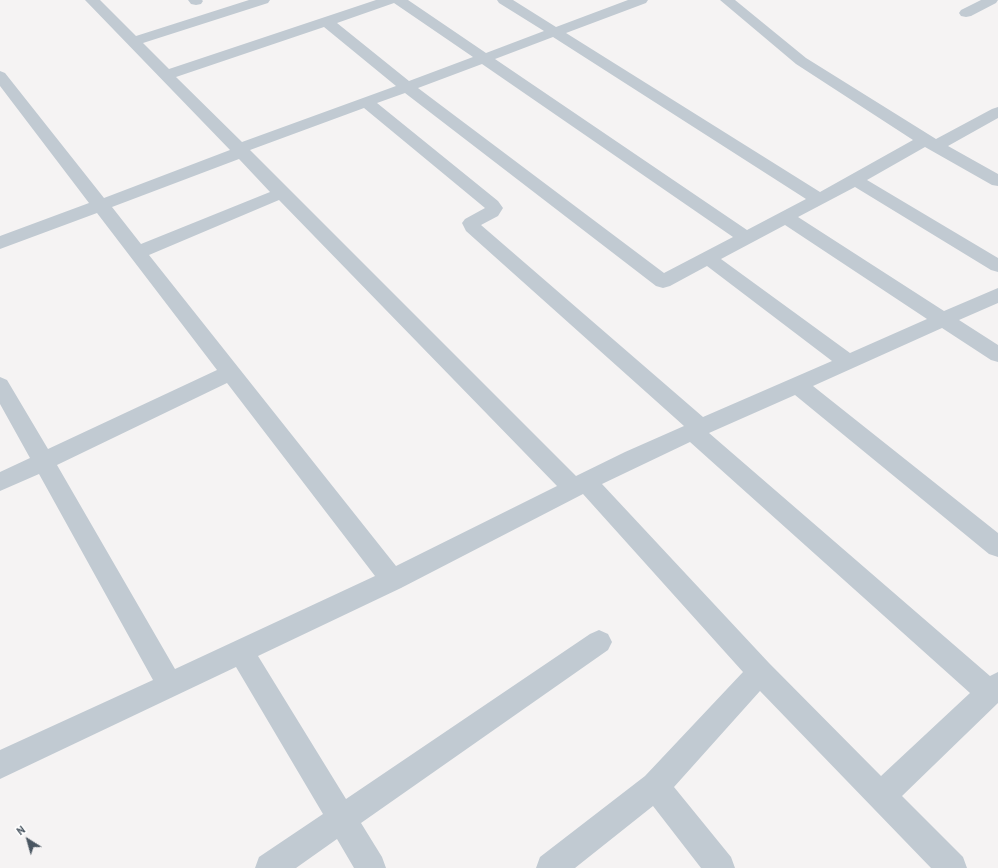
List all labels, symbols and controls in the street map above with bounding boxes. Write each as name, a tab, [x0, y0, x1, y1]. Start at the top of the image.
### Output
north arrow	[8, 820, 48, 860]
text: N	[14, 823, 28, 838]

